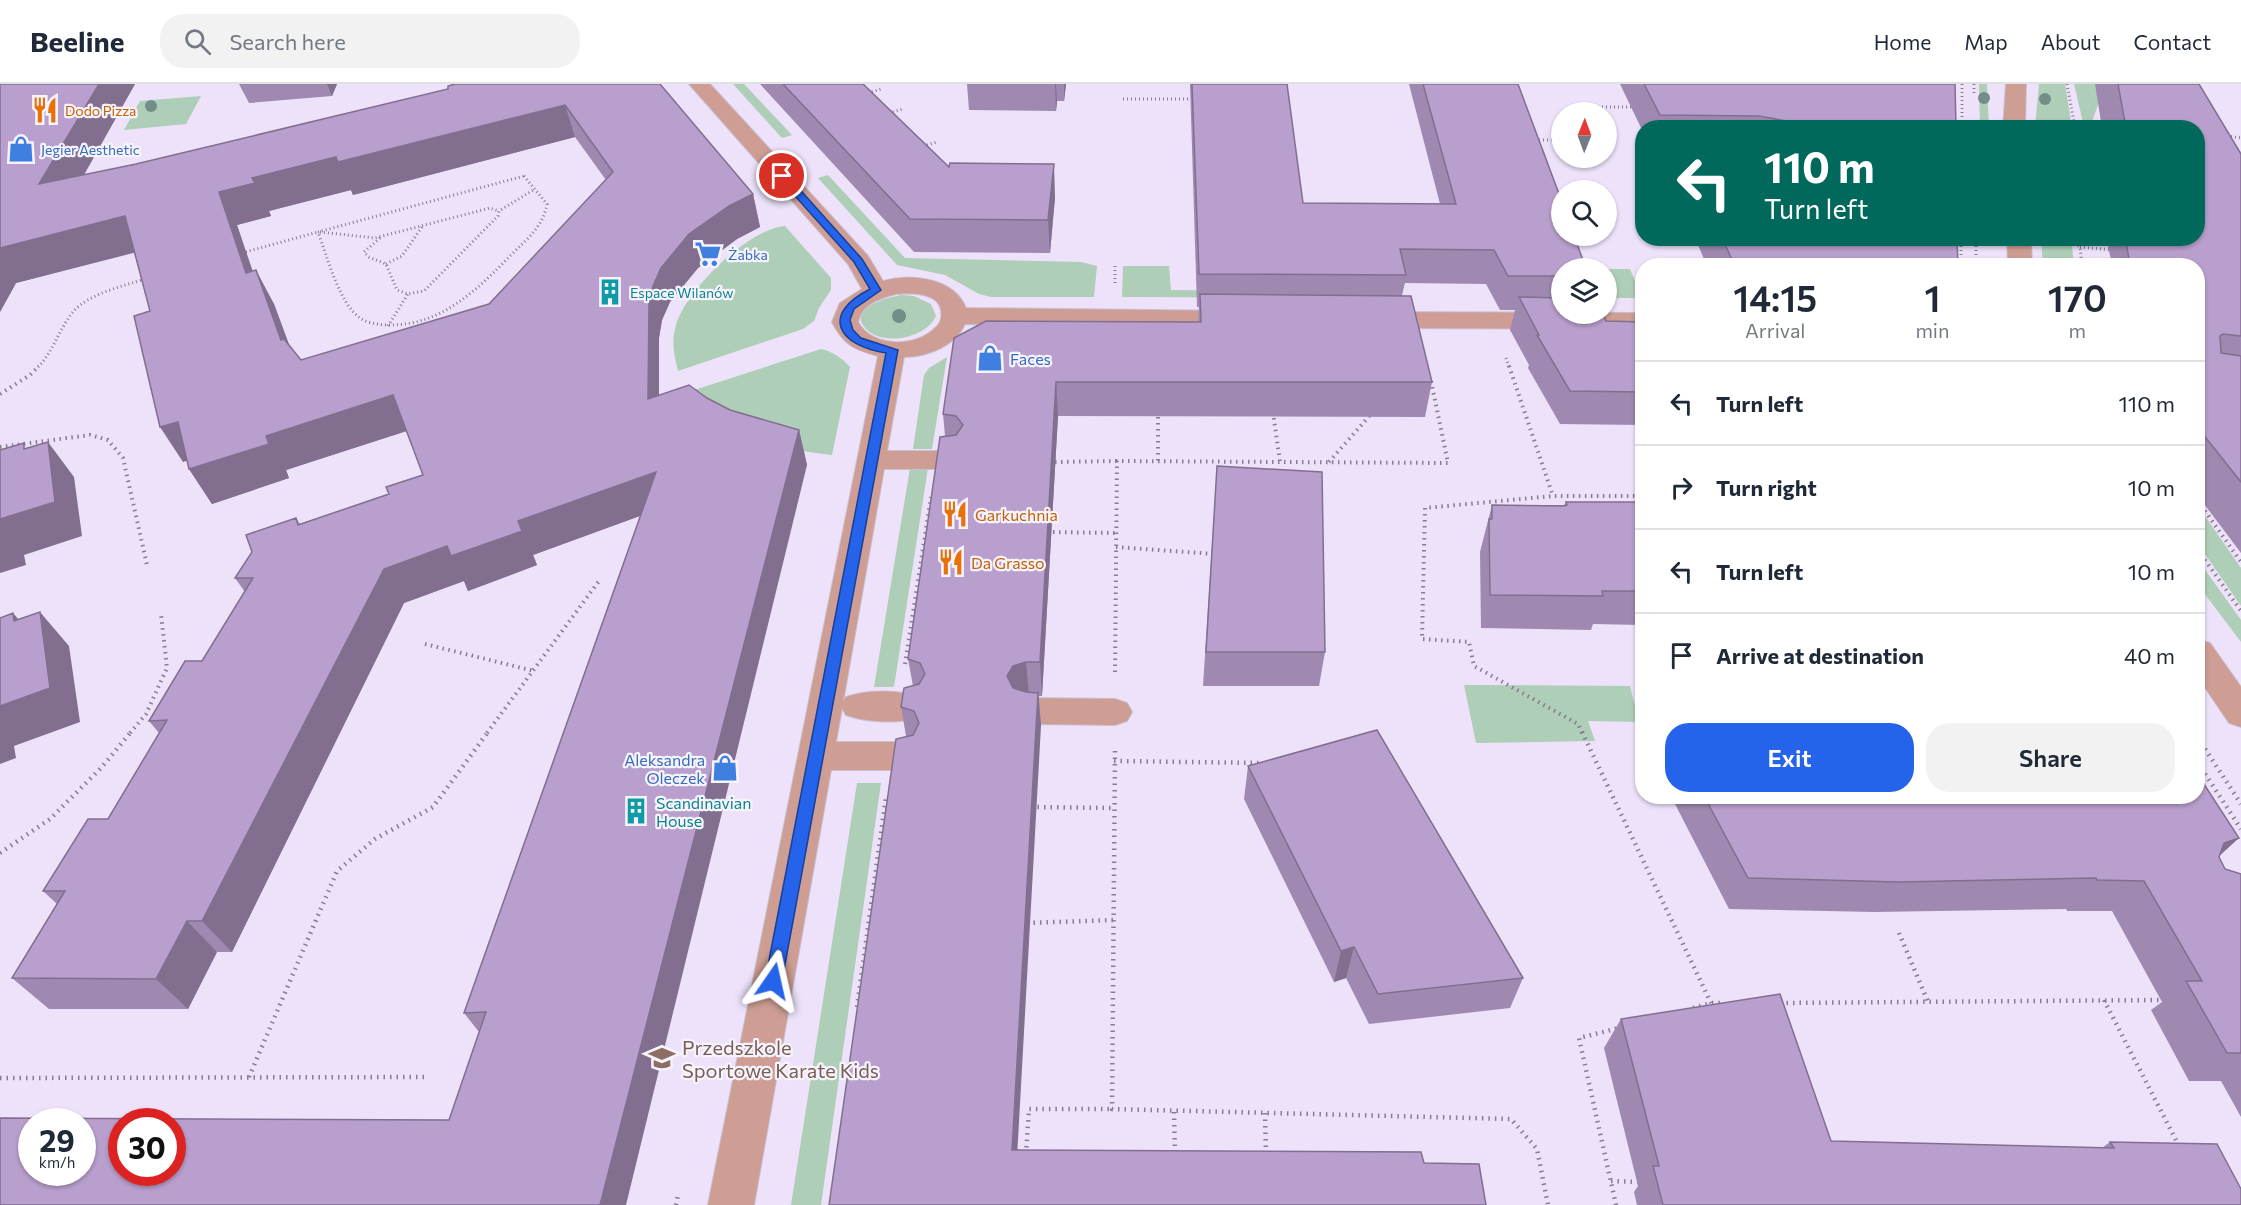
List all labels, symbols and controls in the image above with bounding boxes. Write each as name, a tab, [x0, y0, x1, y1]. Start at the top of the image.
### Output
search box	[160, 14, 580, 68]
text: Beeline	[30, 24, 124, 58]
icon: search	[181, 25, 214, 58]
text: Search here	[229, 28, 346, 55]
text: Home	[1874, 29, 1931, 54]
text: Map	[1964, 29, 2008, 54]
text: About	[2041, 29, 2100, 54]
text: Contact	[2133, 29, 2211, 54]
restaurant icon: Dodo Pizza	[30, 95, 60, 125]
place label: Dodo Pizza	[65, 102, 136, 119]
north arrow	[1551, 102, 1617, 168]
map controls	[1551, 102, 1617, 324]
shop icon: Jegier Aesthetic	[6, 134, 36, 164]
text: 110 m	[1764, 140, 1875, 192]
place label: Jegier Aesthetic	[41, 141, 140, 158]
icon: left	[1665, 144, 1743, 222]
pin	[756, 150, 807, 201]
icon: arrive	[765, 159, 798, 192]
button: search	[1551, 180, 1617, 246]
text: Turn left	[1764, 192, 1868, 225]
supermarket icon: Żabka	[693, 239, 723, 269]
place label: Żabka	[728, 246, 768, 263]
button: layers	[1551, 258, 1617, 324]
text: 14:15	[1733, 275, 1817, 319]
text: 1	[1924, 275, 1940, 319]
text: 170	[2048, 275, 2107, 319]
building icon: Espace Wilanów	[595, 277, 625, 307]
place label: Espace Wilanów	[630, 284, 733, 301]
text: Arrival	[1745, 318, 1805, 342]
text: min	[1915, 318, 1949, 342]
text: m	[2068, 318, 2086, 342]
shop icon: Faces	[975, 343, 1005, 373]
place label: Faces	[1010, 349, 1051, 368]
icon: left	[1665, 387, 1698, 420]
text: Turn left	[1716, 390, 1803, 417]
text: 110 m	[2118, 390, 2175, 417]
icon: right	[1665, 471, 1698, 504]
text: Turn right	[1716, 474, 1817, 501]
text: 10 m	[2128, 474, 2175, 501]
restaurant icon: Garkuchnia	[940, 499, 970, 529]
place label: Garkuchnia	[975, 505, 1058, 524]
restaurant icon: Da Grasso	[936, 547, 966, 577]
place label: Da Grasso	[971, 553, 1045, 572]
icon: left	[1665, 555, 1698, 588]
text: Turn left	[1716, 558, 1803, 585]
text: 10 m	[2128, 558, 2175, 585]
icon: arrive	[1665, 639, 1698, 672]
text: Arrive at destination	[1716, 642, 1924, 669]
text: 40 m	[2124, 642, 2175, 669]
button: Exit	[1665, 723, 1914, 792]
button: Share	[1926, 723, 2175, 792]
place label: Aleksandra Oleczek	[624, 750, 705, 787]
shop icon: Aleksandra Oleczek	[710, 753, 740, 783]
place label: Scandinavian House	[656, 793, 751, 830]
building icon: Scandinavian House	[621, 796, 651, 826]
position arrow	[741, 949, 805, 1013]
place label: Przedszkole Sportowe Karate Kids	[682, 1035, 879, 1082]
school or university icon: Przedszkole Sportowe Karate Kids	[647, 1043, 677, 1073]
speed limit sign: 30	[108, 1108, 186, 1186]
text: 29	[39, 1121, 75, 1158]
text: km/h	[39, 1153, 75, 1171]

